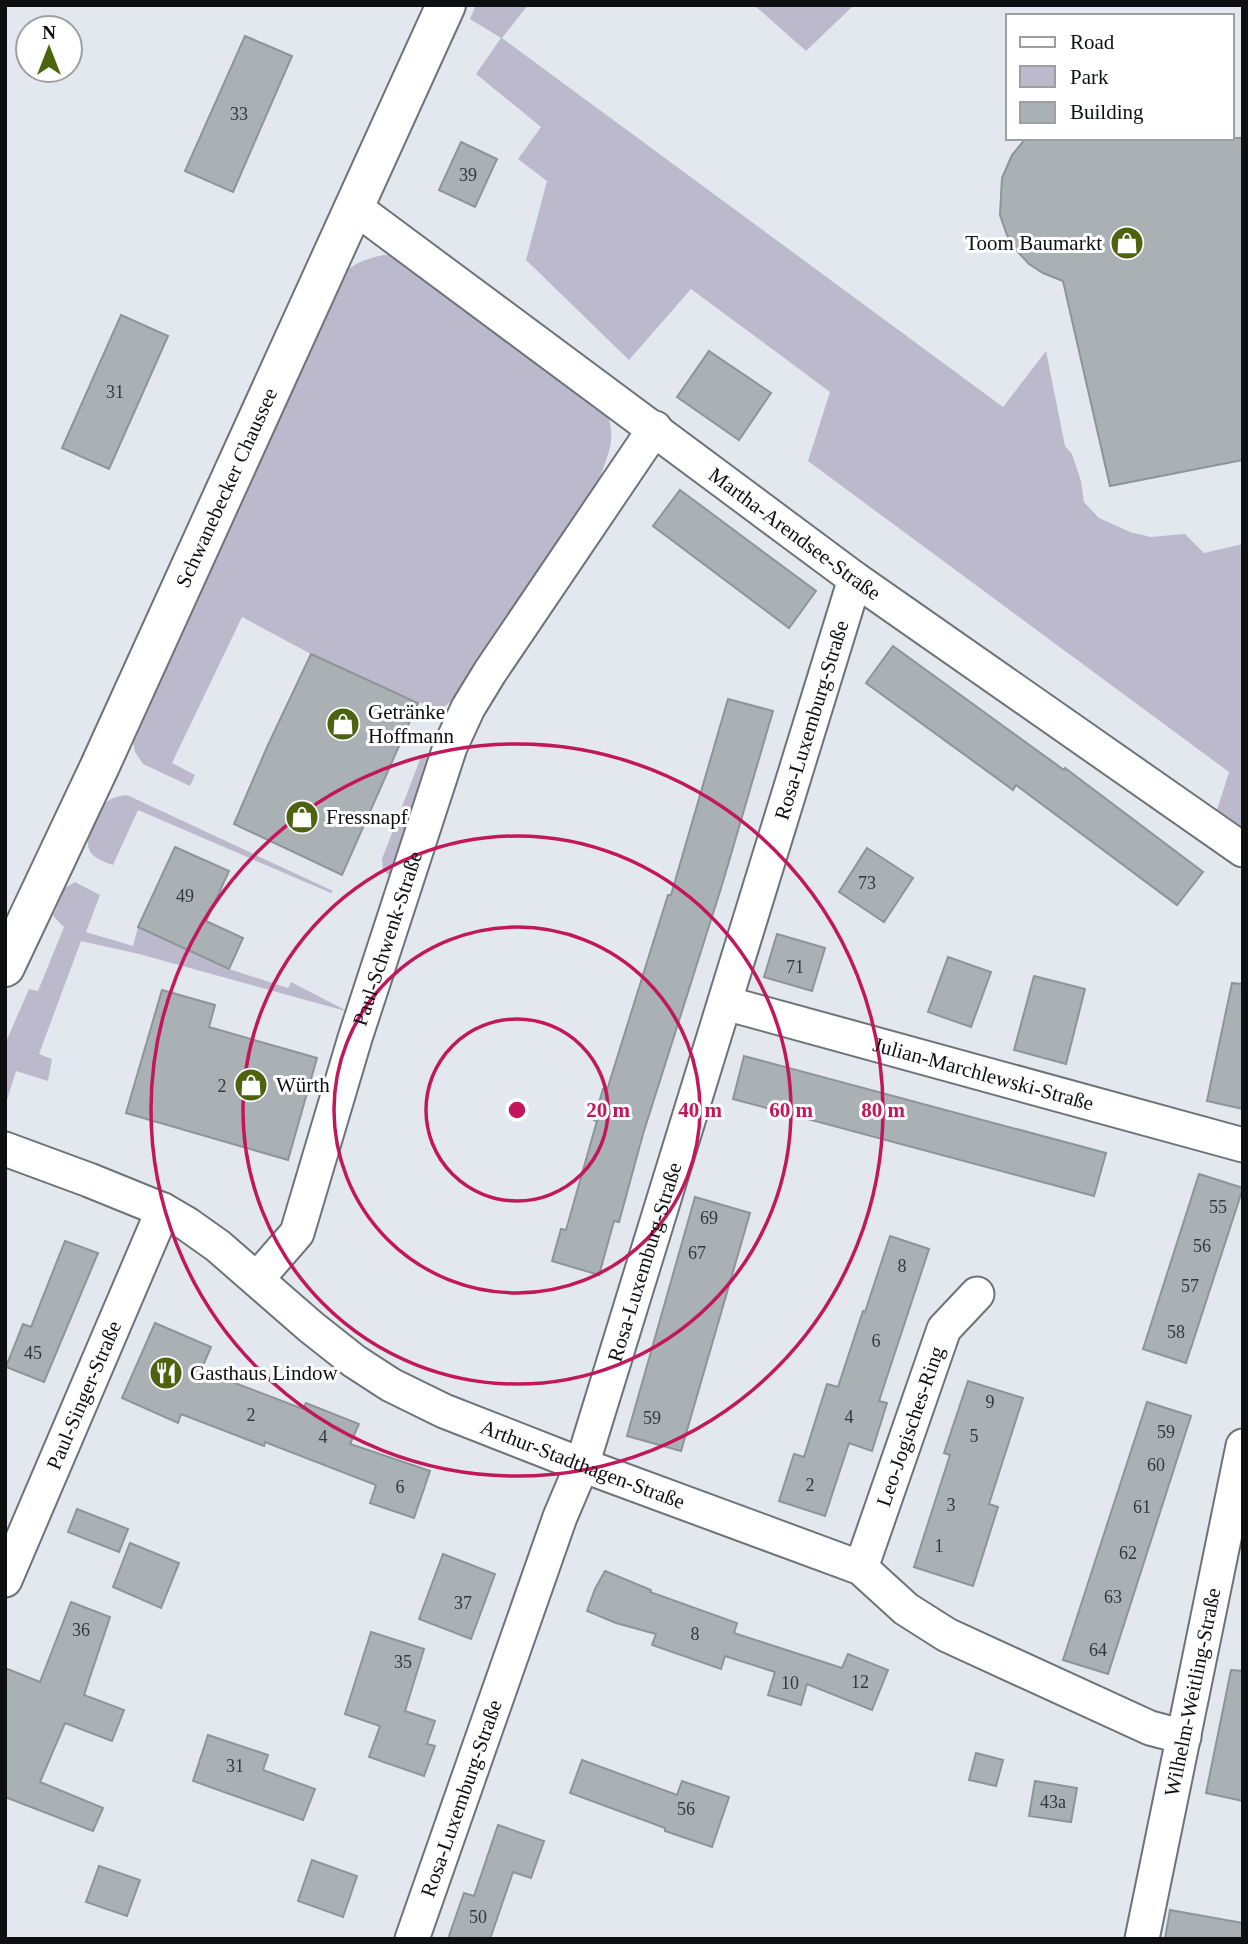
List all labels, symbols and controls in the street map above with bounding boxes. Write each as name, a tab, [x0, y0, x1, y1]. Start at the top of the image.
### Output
north arrow	[14, 14, 84, 84]
legend	[1006, 14, 1234, 140]
text: N	[42, 22, 56, 43]
text: Road	[1070, 30, 1115, 54]
text: Park	[1070, 65, 1109, 89]
text: Building	[1070, 100, 1144, 124]
house number: 33	[230, 104, 248, 124]
house number: 39	[459, 165, 477, 185]
shop icon: Toom Baumarkt	[1108, 224, 1146, 262]
place label: Toom Baumarkt	[965, 231, 1102, 255]
house number: 31	[106, 382, 124, 402]
street label: Schwanebecker Chaussee	[171, 384, 282, 591]
street label: Martha-Arendsee-Straße	[704, 462, 885, 605]
street label: Rosa-Luxemburg-Straße	[769, 618, 853, 823]
place label: Getränke Hoffmann	[368, 700, 454, 748]
shop icon: Getränke Hoffmann	[324, 705, 362, 743]
shop icon: Fressnapf	[283, 798, 321, 836]
place label: Fressnapf	[326, 805, 408, 829]
street label: Paul-Schwenk-Straße	[348, 848, 427, 1029]
house number: 73	[858, 873, 876, 893]
house number: 49	[176, 886, 194, 906]
house number: 71	[786, 957, 804, 977]
street label: Julian-Marchlewski-Straße	[871, 1032, 1096, 1116]
shop icon: Würth	[232, 1066, 270, 1104]
place label: Würth	[276, 1073, 330, 1097]
house number: 2	[218, 1076, 227, 1096]
centre of rings	[505, 1098, 529, 1122]
text: 20 m	[586, 1098, 630, 1122]
text: 40 m	[678, 1098, 722, 1122]
text: 60 m	[769, 1098, 813, 1122]
text: 80 m	[861, 1098, 905, 1122]
street label: Rosa-Luxemburg-Straße	[603, 1159, 687, 1365]
house number: 55	[1209, 1197, 1227, 1217]
house number: 69	[700, 1208, 718, 1228]
house number: 56	[1193, 1236, 1211, 1256]
house number: 67	[688, 1243, 706, 1263]
house number: 8	[898, 1256, 907, 1276]
house number: 57	[1181, 1276, 1199, 1296]
street label: Paul-Singer-Straße	[42, 1317, 126, 1473]
house number: 58	[1167, 1322, 1185, 1342]
house number: 6	[872, 1331, 881, 1351]
house number: 45	[24, 1343, 42, 1363]
street label: Leo-Jogisches-Ring	[871, 1343, 949, 1510]
restaurant icon: Gasthaus Lindow	[147, 1354, 185, 1392]
place label: Gasthaus Lindow	[190, 1361, 338, 1385]
house number: 9	[986, 1392, 995, 1412]
house number: 2	[247, 1405, 256, 1425]
house number: 4	[845, 1407, 854, 1427]
house number: 59	[643, 1408, 661, 1428]
street label: Arthur-Stadthagen-Straße	[477, 1414, 688, 1514]
house number: 59	[1157, 1422, 1175, 1442]
house number: 5	[970, 1426, 979, 1446]
house number: 4	[319, 1427, 328, 1447]
house number: 60	[1147, 1455, 1165, 1475]
house number: 2	[806, 1475, 815, 1495]
house number: 6	[396, 1477, 405, 1497]
house number: 3	[947, 1495, 956, 1515]
house number: 61	[1133, 1497, 1151, 1517]
house number: 1	[935, 1536, 944, 1556]
house number: 62	[1119, 1543, 1137, 1563]
street label: Wilhelm-Weitling-Straße	[1160, 1586, 1226, 1798]
house number: 63	[1104, 1587, 1122, 1607]
house number: 37	[454, 1593, 472, 1613]
house number: 36	[72, 1620, 90, 1640]
house number: 8	[691, 1624, 700, 1644]
house number: 64	[1089, 1640, 1107, 1660]
house number: 35	[394, 1652, 412, 1672]
house number: 12	[851, 1672, 869, 1692]
house number: 10	[781, 1673, 799, 1693]
street label: Rosa-Luxemburg-Straße	[416, 1697, 507, 1900]
house number: 31	[226, 1756, 244, 1776]
house number: 43a	[1040, 1792, 1066, 1812]
house number: 56	[677, 1799, 695, 1819]
house number: 50	[469, 1907, 487, 1927]

